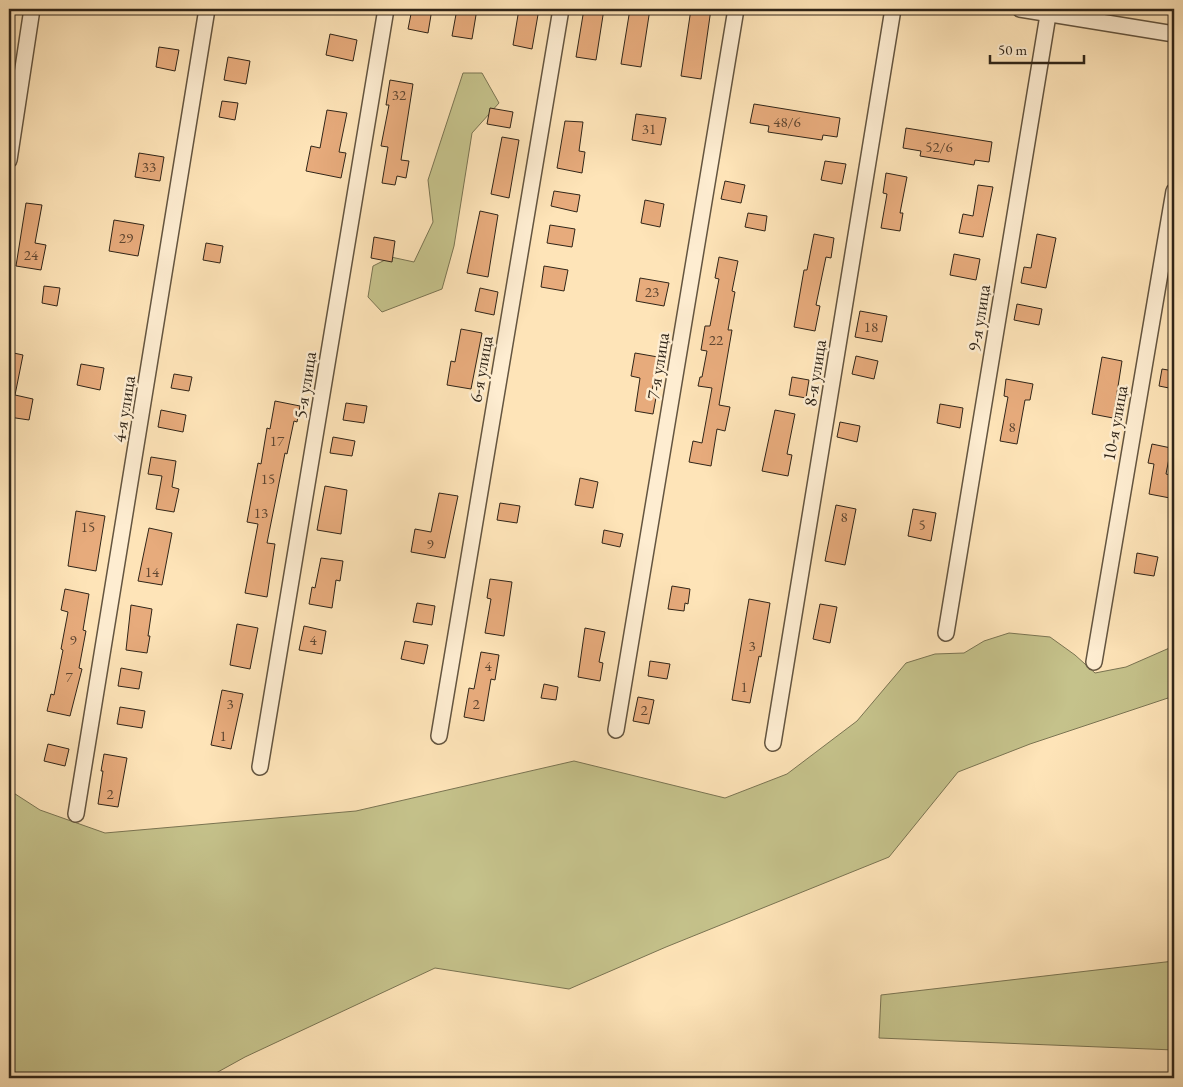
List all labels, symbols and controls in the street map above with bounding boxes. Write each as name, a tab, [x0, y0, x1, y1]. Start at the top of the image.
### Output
scale bar	[990, 32, 1084, 64]
text: 50 m	[998, 40, 1027, 59]
house number: 32	[392, 85, 407, 104]
house number: 48/6	[773, 112, 801, 131]
house number: 31	[642, 119, 656, 138]
house number: 52/6	[925, 137, 953, 156]
house number: 33	[142, 157, 156, 176]
house number: 29	[119, 228, 133, 247]
house number: 24	[24, 245, 39, 264]
house number: 23	[645, 282, 659, 301]
street label: 9-я улица	[962, 282, 995, 353]
house number: 18	[864, 317, 878, 336]
street label: 7-я улица	[641, 330, 674, 401]
house number: 22	[709, 330, 724, 349]
street label: 6-я улица	[463, 333, 498, 404]
street label: 8-я улица	[798, 337, 831, 408]
street label: 5-я улица	[288, 349, 321, 420]
street label: 4-я улица	[107, 373, 140, 444]
street label: 10-я улица	[1097, 383, 1133, 462]
house number: 8	[1008, 417, 1016, 436]
house number: 17	[270, 431, 285, 450]
house number: 15	[261, 469, 275, 488]
house number: 13	[254, 503, 268, 522]
house number: 8	[840, 507, 848, 526]
house number: 5	[918, 515, 926, 534]
house number: 15	[81, 517, 95, 536]
house number: 9	[426, 534, 434, 553]
house number: 14	[145, 562, 160, 581]
house number: 9	[69, 630, 77, 649]
house number: 4	[309, 630, 317, 649]
house number: 3	[748, 636, 756, 655]
house number: 4	[484, 656, 492, 675]
house number: 7	[65, 667, 73, 686]
house number: 1	[740, 677, 748, 696]
house number: 3	[226, 694, 234, 713]
house number: 2	[472, 694, 480, 713]
house number: 2	[640, 700, 648, 719]
house number: 1	[219, 726, 227, 745]
house number: 2	[106, 784, 114, 803]

